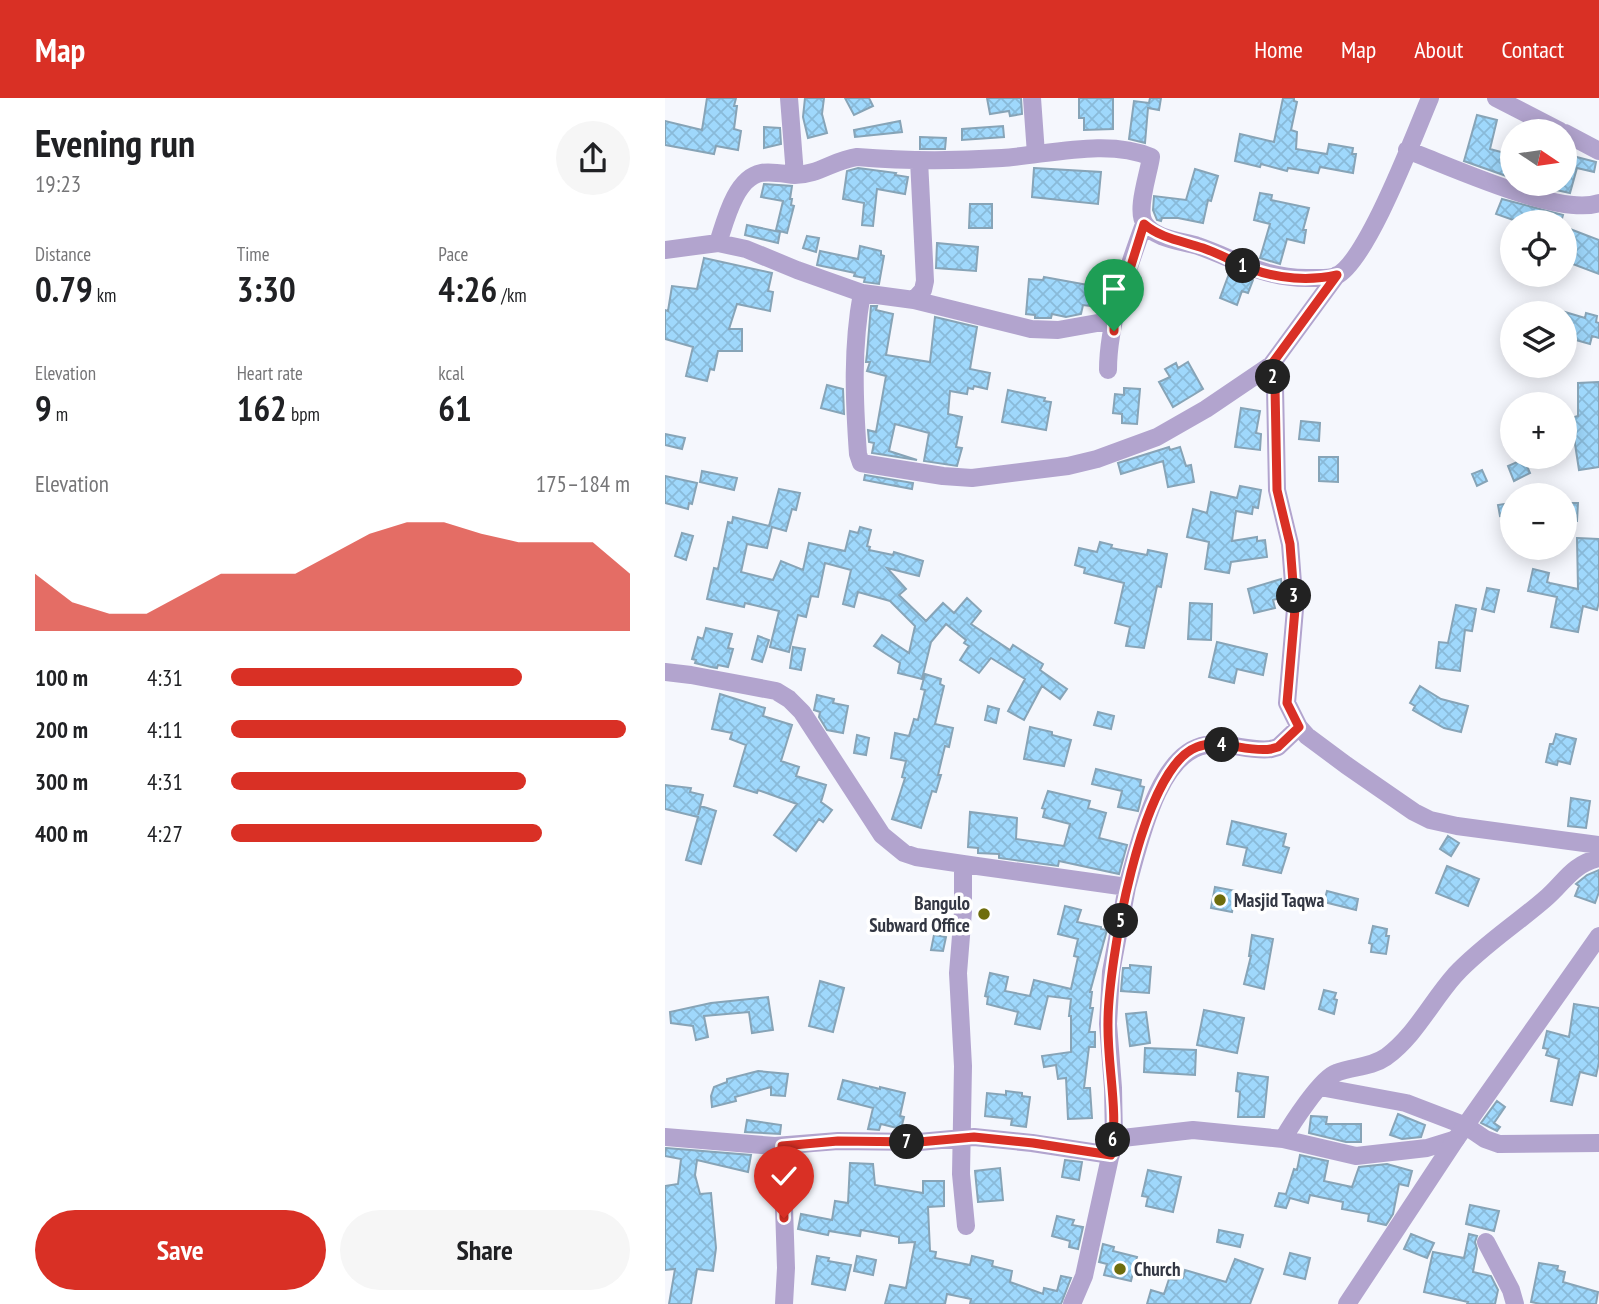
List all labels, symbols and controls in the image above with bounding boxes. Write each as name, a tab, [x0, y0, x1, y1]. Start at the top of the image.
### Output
text: Map	[35, 28, 85, 71]
text: Home	[1254, 34, 1303, 65]
text: Map	[1341, 34, 1376, 65]
text: About	[1414, 34, 1463, 65]
text: Contact	[1501, 34, 1564, 65]
text: Evening run	[35, 118, 195, 167]
north arrow	[1500, 119, 1577, 196]
map controls	[1500, 119, 1577, 560]
button: share	[556, 121, 630, 195]
text: 19:23	[35, 169, 81, 198]
button: locate	[1500, 210, 1577, 287]
text: Distance	[35, 242, 91, 266]
text: Time	[237, 242, 270, 266]
text: Pace	[438, 242, 468, 266]
pin: 1	[1225, 248, 1261, 284]
text: 1	[1238, 253, 1247, 277]
pin	[1084, 259, 1144, 331]
text: 0.79	[35, 266, 93, 312]
text: 3:30	[237, 266, 296, 312]
text: 4:26	[438, 266, 497, 312]
icon: arrive	[1095, 270, 1133, 308]
text: km	[93, 283, 116, 307]
text: /km	[497, 283, 527, 307]
button: layers	[1500, 301, 1577, 378]
pin: 2	[1255, 360, 1291, 394]
text: Elevation	[35, 361, 96, 385]
text: Heart rate	[237, 361, 303, 385]
text: kcal	[438, 361, 464, 385]
text: 2	[1268, 364, 1277, 388]
text: 9	[35, 385, 52, 431]
text: 162	[237, 385, 287, 431]
text: 61	[438, 385, 472, 431]
button: +	[1500, 392, 1577, 469]
text: m	[52, 402, 68, 426]
text: bpm	[287, 402, 320, 426]
text: Elevation	[35, 469, 109, 498]
text: 175–184 m	[536, 469, 630, 498]
button: −	[1500, 483, 1577, 560]
pin: 3	[1277, 578, 1311, 614]
text: 3	[1289, 583, 1298, 607]
text: 100 m	[35, 663, 88, 692]
text: 4:31	[147, 663, 183, 692]
text: 200 m	[35, 715, 88, 744]
text: 4:11	[147, 715, 183, 744]
pin: 4	[1205, 728, 1239, 762]
text: 4	[1217, 732, 1226, 756]
text: 300 m	[35, 767, 88, 796]
text: 4:31	[147, 767, 183, 796]
text: 400 m	[35, 819, 88, 848]
text: 4:27	[147, 819, 183, 848]
place label: Masjid Taqwa	[1234, 888, 1324, 912]
place label: Bangulo Subward Office	[869, 891, 970, 937]
marker: Masjid Taqwa	[1212, 892, 1228, 908]
pin: 5	[1103, 904, 1139, 938]
marker: Bangulo Subward Office	[976, 906, 992, 922]
text: 5	[1116, 908, 1125, 932]
pin: 6	[1095, 1122, 1131, 1158]
pin: 7	[889, 1124, 925, 1160]
text: 6	[1108, 1127, 1117, 1151]
text: 7	[902, 1129, 911, 1153]
pin	[754, 1146, 814, 1218]
icon: check	[765, 1157, 803, 1195]
button: Save	[35, 1210, 326, 1290]
button: Share	[340, 1210, 630, 1290]
place label: Church	[1134, 1257, 1180, 1281]
marker: Church	[1112, 1261, 1128, 1277]

